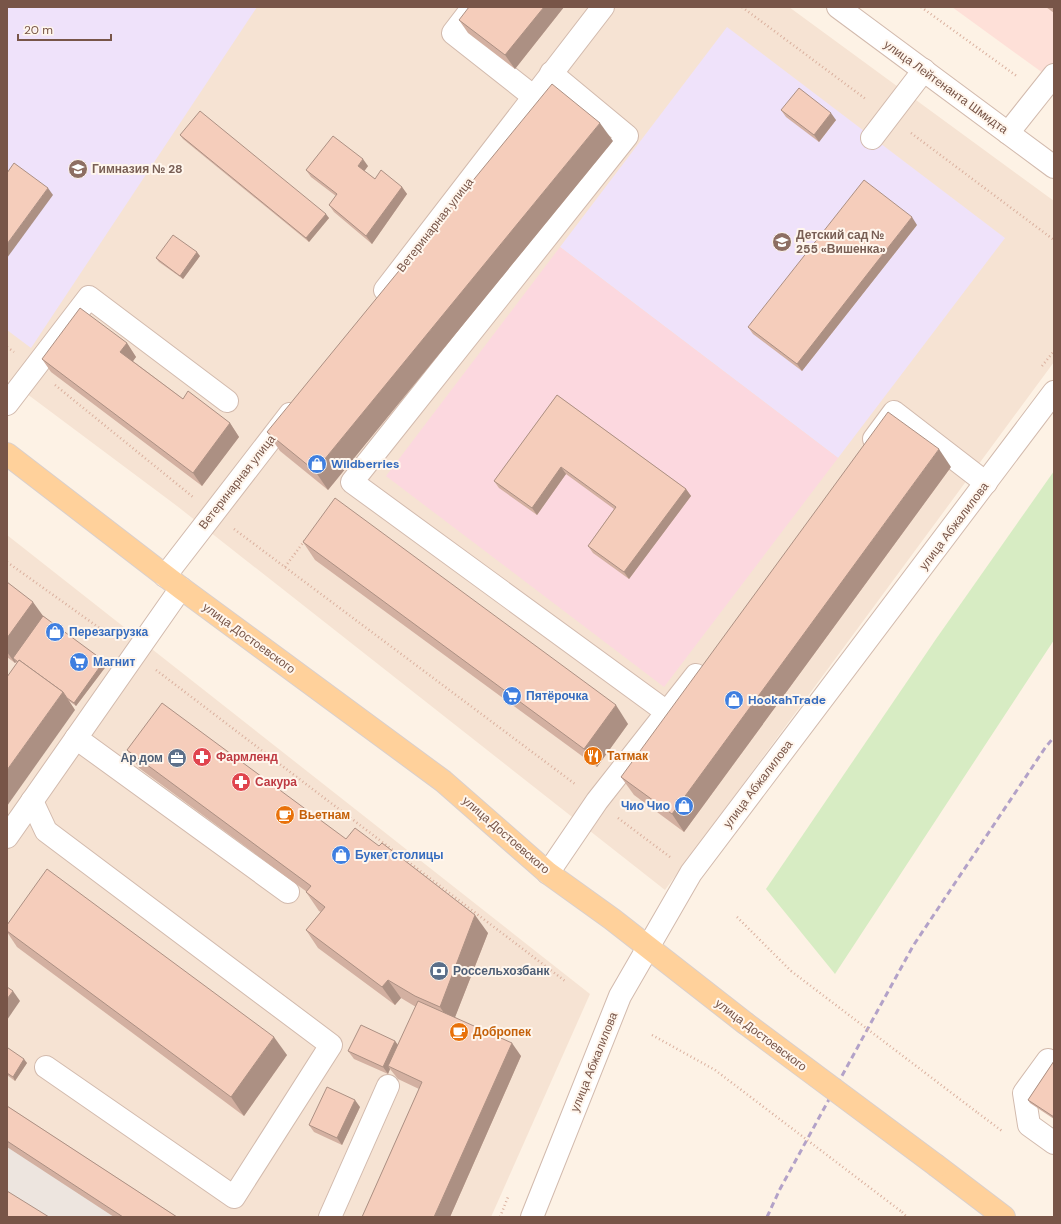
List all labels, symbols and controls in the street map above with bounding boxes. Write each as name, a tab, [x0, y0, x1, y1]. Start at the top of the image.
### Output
scale bar	[18, 16, 111, 42]
text: 20 m	[24, 22, 53, 38]
street label: улица Лейтенанта Шмидта	[881, 37, 1011, 138]
school or university icon: Гимназия № 28	[67, 158, 89, 180]
place label: Гимназия № 28	[92, 161, 183, 177]
street label: Ветеринарная улица	[393, 174, 477, 275]
place label: Детский сад № 255 «Вишенка»	[796, 227, 886, 257]
school or university icon: Детский сад № 255 «Вишенка»	[771, 231, 793, 253]
street label: Ветеринарная улица	[195, 431, 279, 532]
shop icon: Wildberries	[306, 453, 328, 475]
place label: Wildberries	[331, 456, 399, 472]
street label: улица Абжалилова	[916, 479, 992, 573]
street label: улица Достоевского	[199, 599, 299, 677]
shop icon: Перезагрузка	[44, 621, 66, 643]
place label: Перезагрузка	[69, 624, 148, 640]
supermarket icon: Магнит	[68, 651, 90, 673]
place label: Магнит	[93, 654, 135, 670]
supermarket icon: Пятёрочка	[501, 685, 523, 707]
place label: Пятёрочка	[526, 688, 589, 704]
shop icon: HookahTrade	[723, 689, 745, 711]
place label: HookahTrade	[748, 692, 826, 708]
street label: улица Абжалилова	[720, 737, 796, 831]
restaurant icon: Татмак	[582, 745, 604, 767]
pharmacy icon: Фармленд	[191, 746, 213, 768]
office icon: Ар дом	[166, 747, 188, 769]
place label: Татмак	[607, 748, 649, 764]
place label: Фармленд	[216, 749, 278, 765]
place label: Ар дом	[121, 750, 163, 766]
pharmacy icon: Сакура	[230, 771, 252, 793]
place label: Сакура	[255, 774, 297, 790]
street label: улица Достоевского	[459, 793, 553, 878]
shop icon: Чио Чио	[673, 795, 695, 817]
place label: Чио Чио	[621, 798, 670, 814]
cafe icon: Вьетнам	[274, 804, 296, 826]
place label: Вьетнам	[299, 807, 350, 823]
shop icon: Букет столицы	[330, 844, 352, 866]
place label: Букет столицы	[355, 847, 443, 863]
bank icon: Россельхозбанк	[428, 960, 450, 982]
place label: Россельхозбанк	[453, 963, 550, 979]
street label: улица Достоевского	[712, 995, 810, 1075]
street label: улица Абжалилова	[567, 1010, 621, 1114]
cafe icon: Добропек	[448, 1021, 470, 1043]
place label: Добропек	[473, 1024, 532, 1040]

